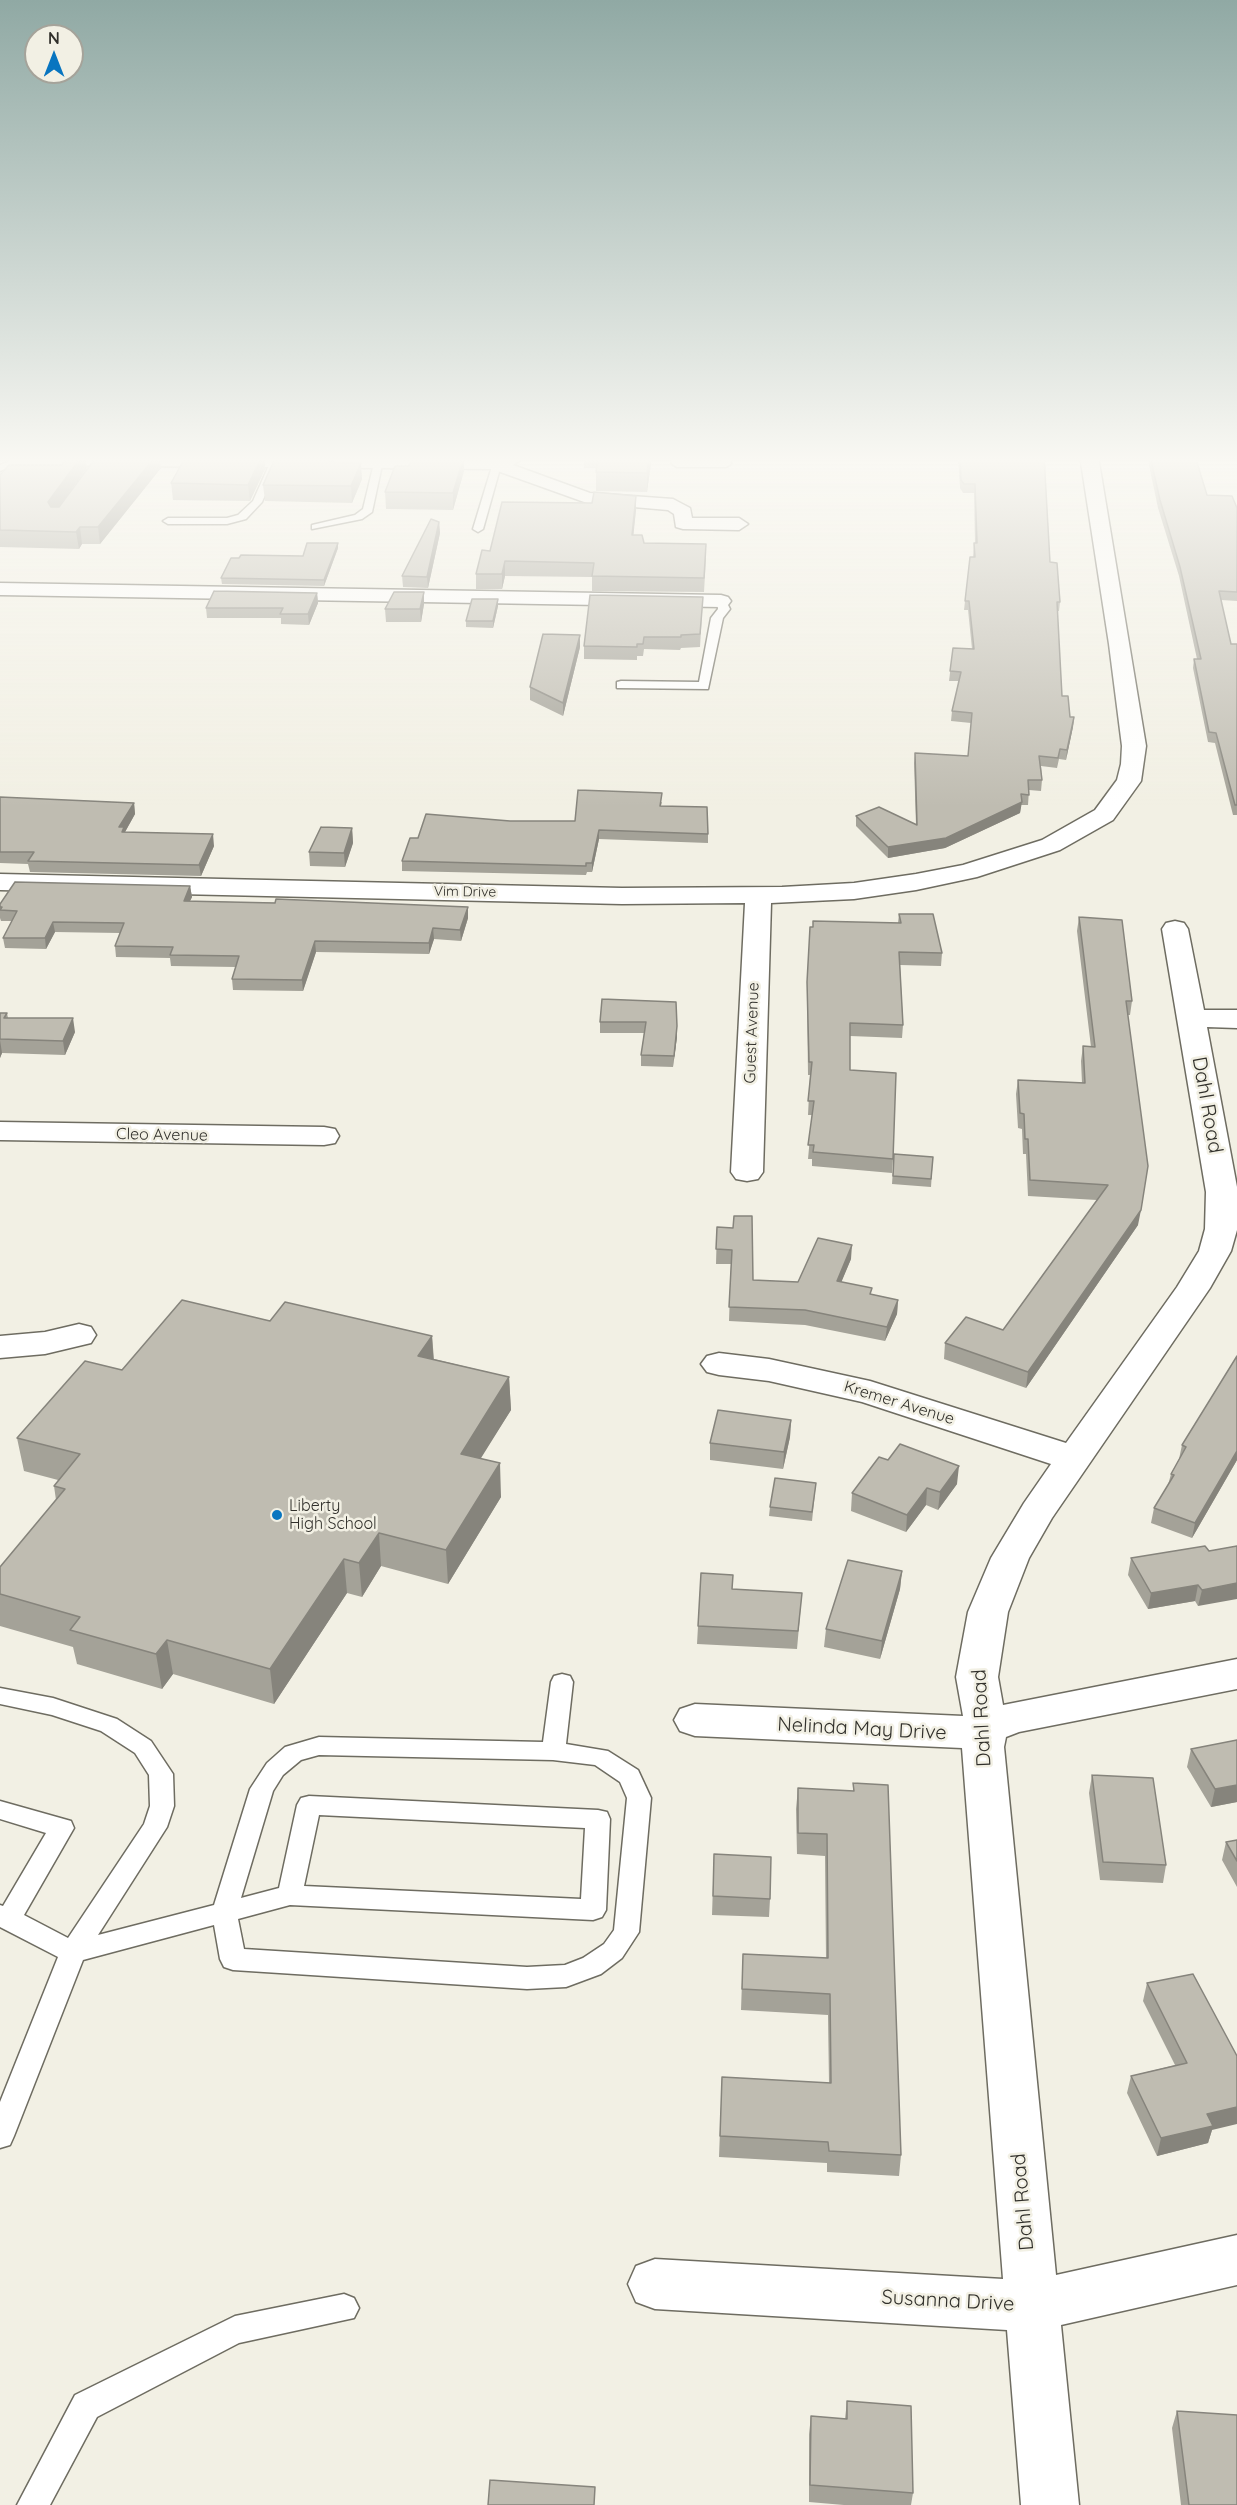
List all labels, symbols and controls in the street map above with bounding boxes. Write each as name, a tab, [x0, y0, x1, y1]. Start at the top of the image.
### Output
north arrow	[24, 24, 84, 84]
text: N	[48, 28, 60, 48]
street label: Vim Drive	[434, 883, 496, 901]
street label: Guest Avenue	[741, 982, 763, 1084]
street label: Dahl Road	[1187, 1055, 1227, 1155]
street label: Cleo Avenue	[116, 1125, 208, 1145]
street label: Kremer Avenue	[841, 1377, 957, 1429]
place label: Liberty High School	[289, 1496, 377, 1534]
marker: Liberty High School	[270, 1508, 284, 1522]
street label: Dahl Road	[967, 1669, 997, 1767]
street label: Nelinda May Drive	[777, 1713, 947, 1745]
street label: Dahl Road	[1007, 2152, 1039, 2252]
street label: Susanna Drive	[881, 2286, 1015, 2316]

